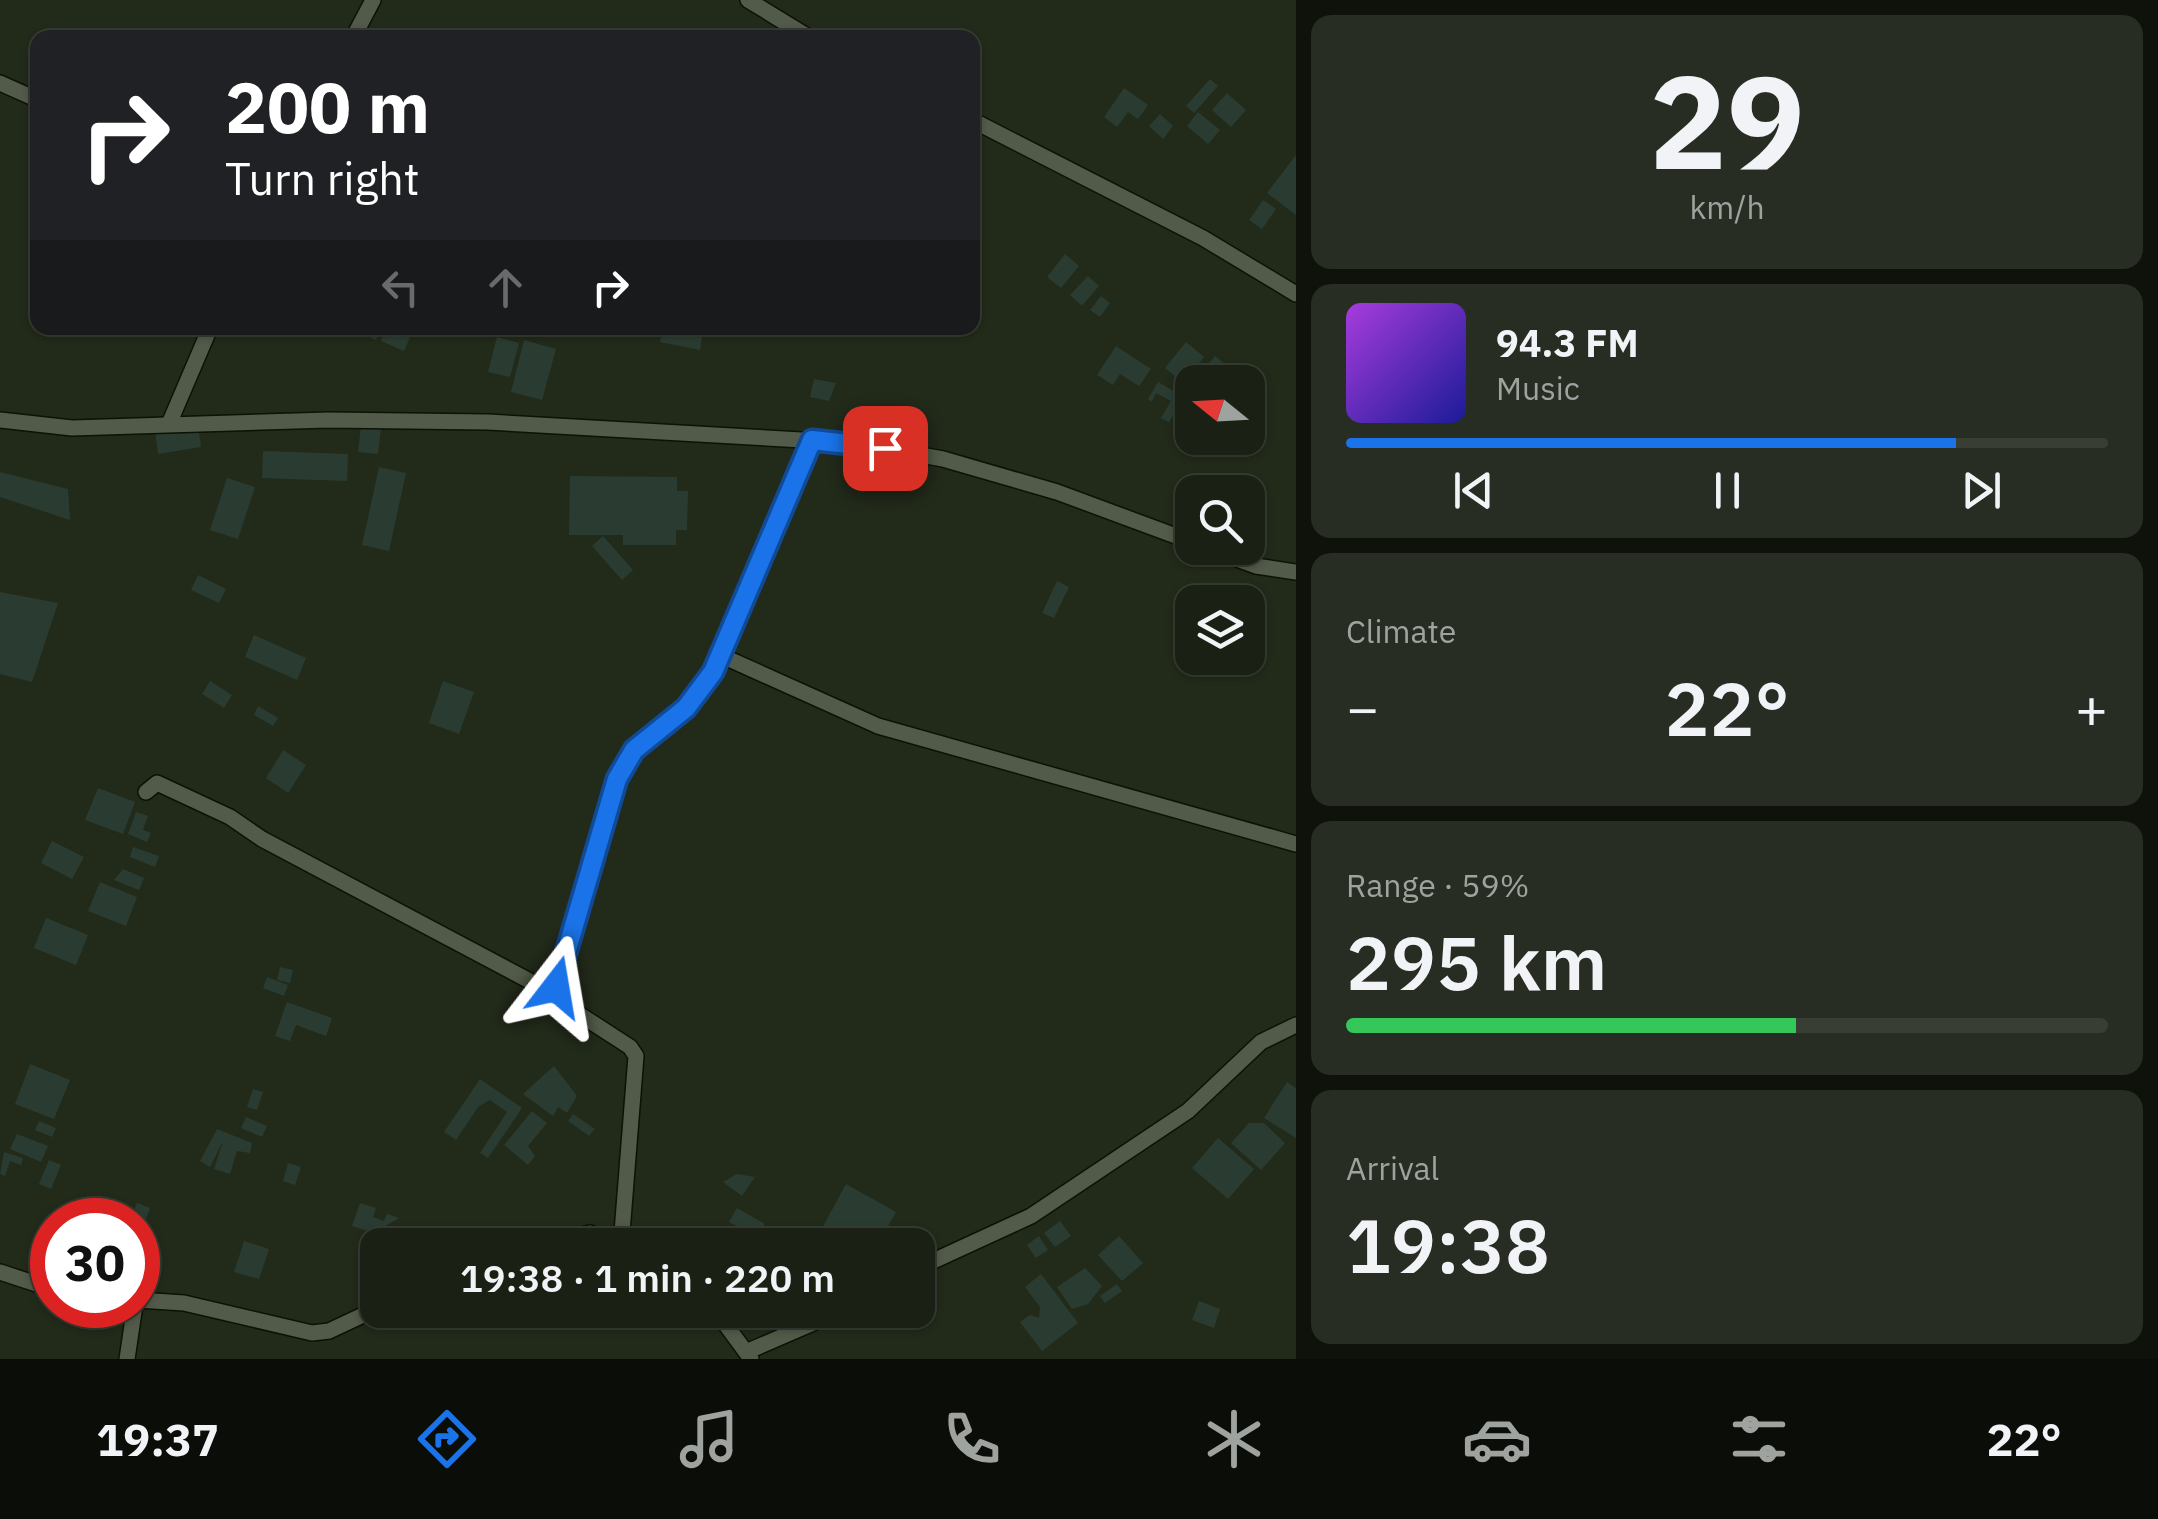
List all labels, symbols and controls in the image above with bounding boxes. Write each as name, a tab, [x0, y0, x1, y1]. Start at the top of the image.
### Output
text: 29	[1649, 36, 1805, 205]
text: 200 m	[225, 61, 430, 152]
icon: right	[60, 70, 190, 200]
text: Turn right	[225, 149, 420, 207]
text: km/h	[1689, 186, 1765, 228]
icon: left	[373, 260, 428, 315]
icon: ahead	[478, 260, 533, 315]
icon: right	[583, 260, 638, 315]
text: 94.3 FM	[1496, 318, 1639, 367]
north arrow	[1175, 365, 1265, 455]
map controls	[1175, 365, 1265, 675]
text: Music	[1496, 367, 1580, 409]
pin	[843, 406, 928, 491]
icon: arrive	[858, 421, 913, 476]
icon: previous	[1446, 463, 1501, 518]
icon: pause	[1700, 463, 1755, 518]
icon: next	[1954, 463, 2009, 518]
button: search	[1175, 475, 1265, 565]
button: layers	[1175, 585, 1265, 675]
text: Climate	[1346, 610, 1456, 652]
text: 22°	[1664, 659, 1790, 757]
text: −	[1346, 672, 1379, 743]
text: +	[2075, 672, 2108, 743]
text: Range · 59%	[1346, 864, 1529, 906]
text: 295 km	[1346, 913, 1607, 1011]
position arrow	[504, 935, 608, 1039]
text: Arrival	[1346, 1147, 1439, 1189]
text: 19:38	[1346, 1196, 1550, 1294]
speed limit sign: 30	[30, 1198, 160, 1328]
text: 19:38 · 1 min · 220 m	[460, 1253, 835, 1302]
icon: directions	[412, 1404, 482, 1474]
icon: music	[674, 1404, 744, 1474]
icon: phone	[937, 1404, 1007, 1474]
icon: climate	[1199, 1404, 1269, 1474]
icon: car	[1462, 1404, 1532, 1474]
icon: filters	[1724, 1404, 1794, 1474]
text: 19:37	[96, 1410, 219, 1468]
text: 22°	[1986, 1410, 2062, 1468]

